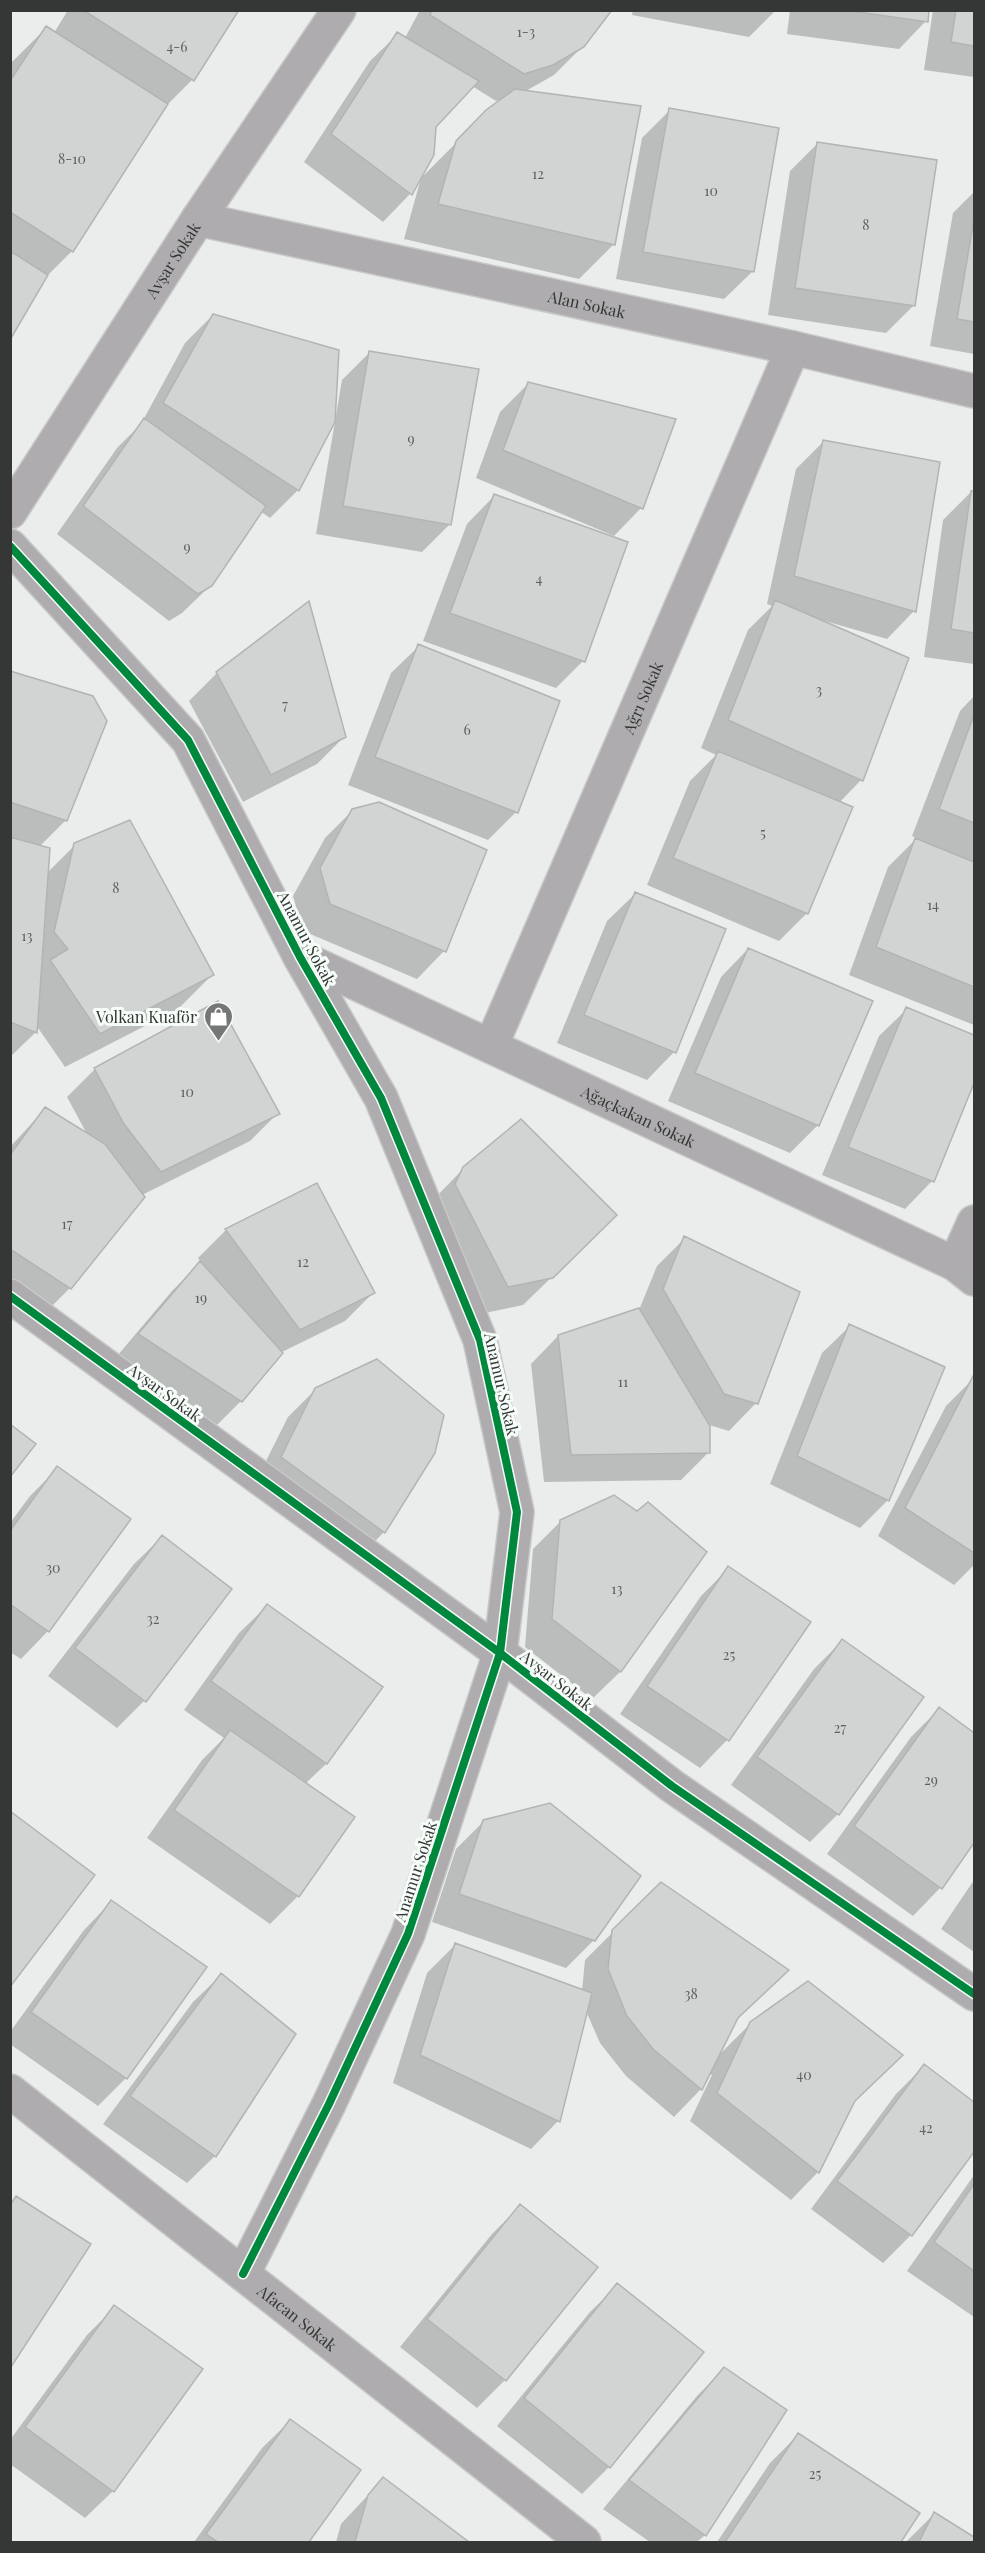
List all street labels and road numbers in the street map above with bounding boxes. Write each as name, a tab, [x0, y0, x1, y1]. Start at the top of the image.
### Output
street label: Avşar Sokak	[139, 217, 204, 302]
street label: Alan Sokak	[545, 285, 628, 322]
street label: Ağrı Sokak	[617, 658, 667, 738]
street label: Anamur Sokak	[273, 886, 341, 989]
street label: Ağaçkakan Sokak	[577, 1080, 699, 1152]
street label: Anamur Sokak	[480, 1330, 524, 1437]
street label: Avşar Sokak	[123, 1358, 206, 1426]
street label: Avşar Sokak	[516, 1645, 598, 1715]
street label: Anamur Sokak	[389, 1818, 441, 1925]
street label: Afacan Sokak	[253, 2279, 342, 2355]

